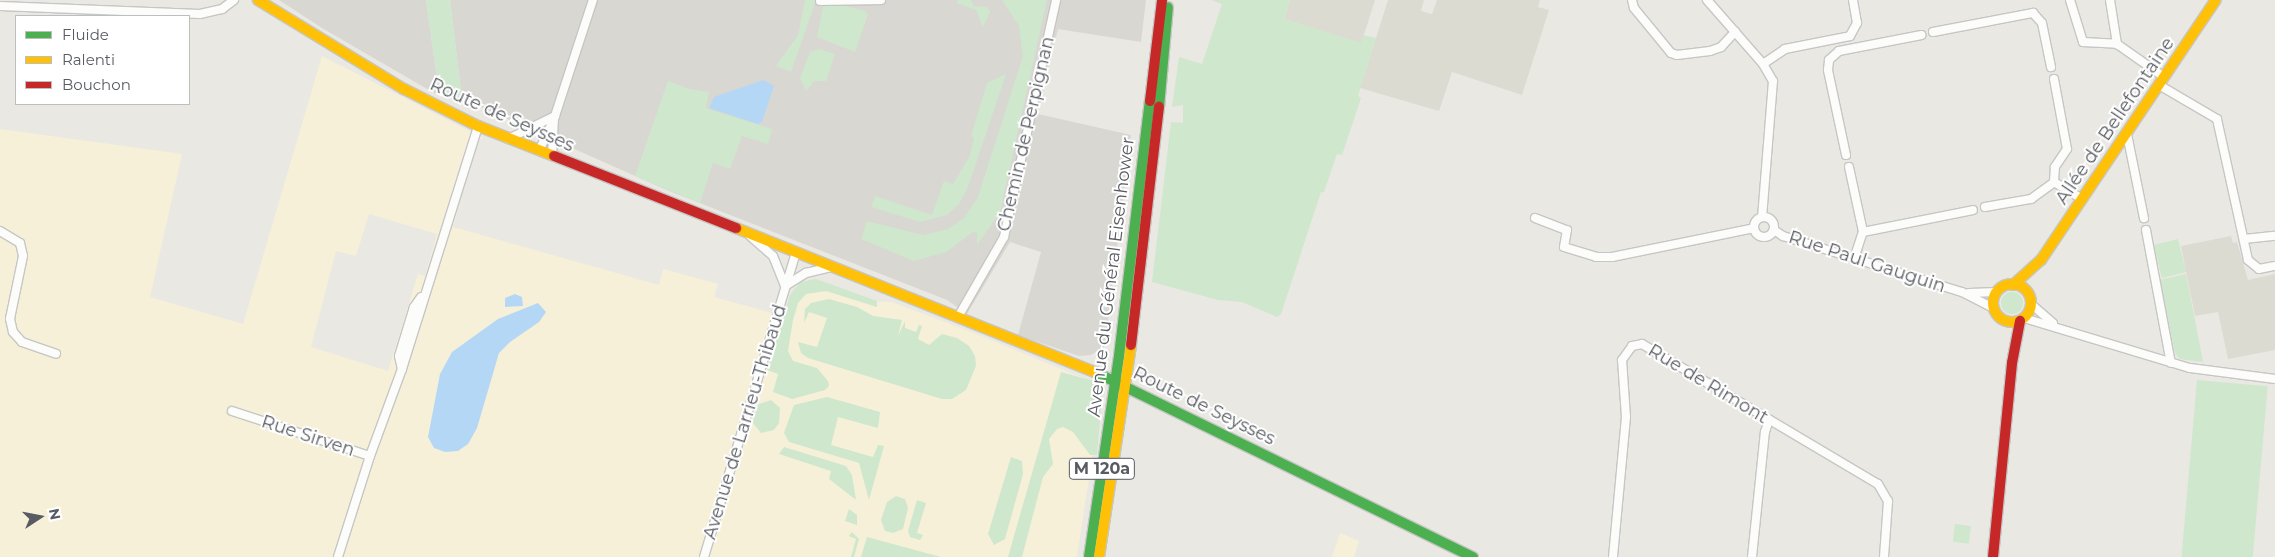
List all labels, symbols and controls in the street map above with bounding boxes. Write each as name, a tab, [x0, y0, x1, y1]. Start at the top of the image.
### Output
legend	[15, 15, 190, 105]
text: Fluide	[62, 25, 109, 44]
street label: Allée de Bellefontaine	[2051, 33, 2179, 209]
street label: Chemin de Perpignan	[993, 34, 1059, 234]
text: Ralenti	[62, 50, 115, 69]
street label: Route de Seysses	[427, 74, 577, 156]
text: Bouchon	[62, 75, 131, 94]
street label: Avenue du Général Eisenhower	[1083, 136, 1139, 418]
street label: Rue Paul Gauguin	[1786, 226, 1948, 298]
street label: Avenue de Larrieu-Thibaud	[699, 302, 791, 542]
street label: Rue de Rimont	[1644, 340, 1772, 428]
street label: Route de Seysses	[1129, 362, 1279, 450]
street label: Rue Sirven	[259, 411, 357, 461]
road number: M 120a	[1068, 456, 1136, 482]
north arrow	[15, 492, 65, 542]
text: N	[45, 507, 65, 521]

